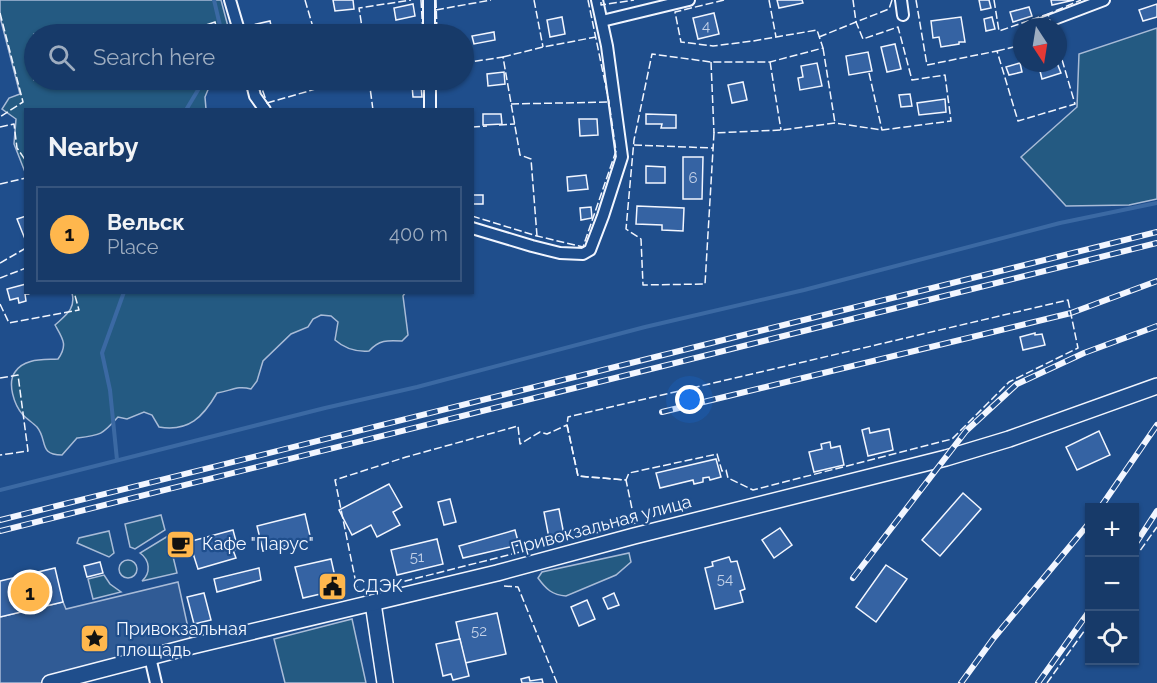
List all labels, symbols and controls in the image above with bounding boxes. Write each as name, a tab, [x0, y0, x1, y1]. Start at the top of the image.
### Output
house number: 4	[702, 17, 710, 35]
north arrow	[1013, 18, 1067, 72]
search box	[24, 24, 474, 90]
icon: search	[45, 41, 78, 74]
text: Search here	[93, 44, 215, 70]
text: Nearby	[48, 132, 138, 162]
house number: 6	[688, 169, 698, 187]
text: Вельск	[107, 209, 185, 235]
text: 1	[65, 222, 74, 246]
text: 400 m	[389, 222, 448, 246]
text: Place	[107, 235, 158, 259]
your location	[675, 385, 704, 414]
street label: Привокзальная улица	[508, 490, 693, 559]
map controls	[1085, 503, 1139, 665]
button: +	[1085, 503, 1139, 557]
cafe icon: Кафе "Парус"	[165, 528, 197, 560]
place label: Кафе "Парус"	[202, 533, 314, 554]
house number: 51	[410, 548, 425, 566]
button: −	[1085, 557, 1139, 611]
pin: 1	[10, 570, 50, 614]
public building icon: СДЭК	[316, 570, 348, 602]
house number: 54	[717, 570, 733, 588]
place label: СДЭК	[353, 575, 403, 596]
button: locate	[1085, 611, 1139, 665]
place label: Привокзальная площадь	[116, 618, 247, 660]
house number: 52	[471, 622, 487, 640]
place icon: Привокзальная площадь	[79, 623, 111, 655]

